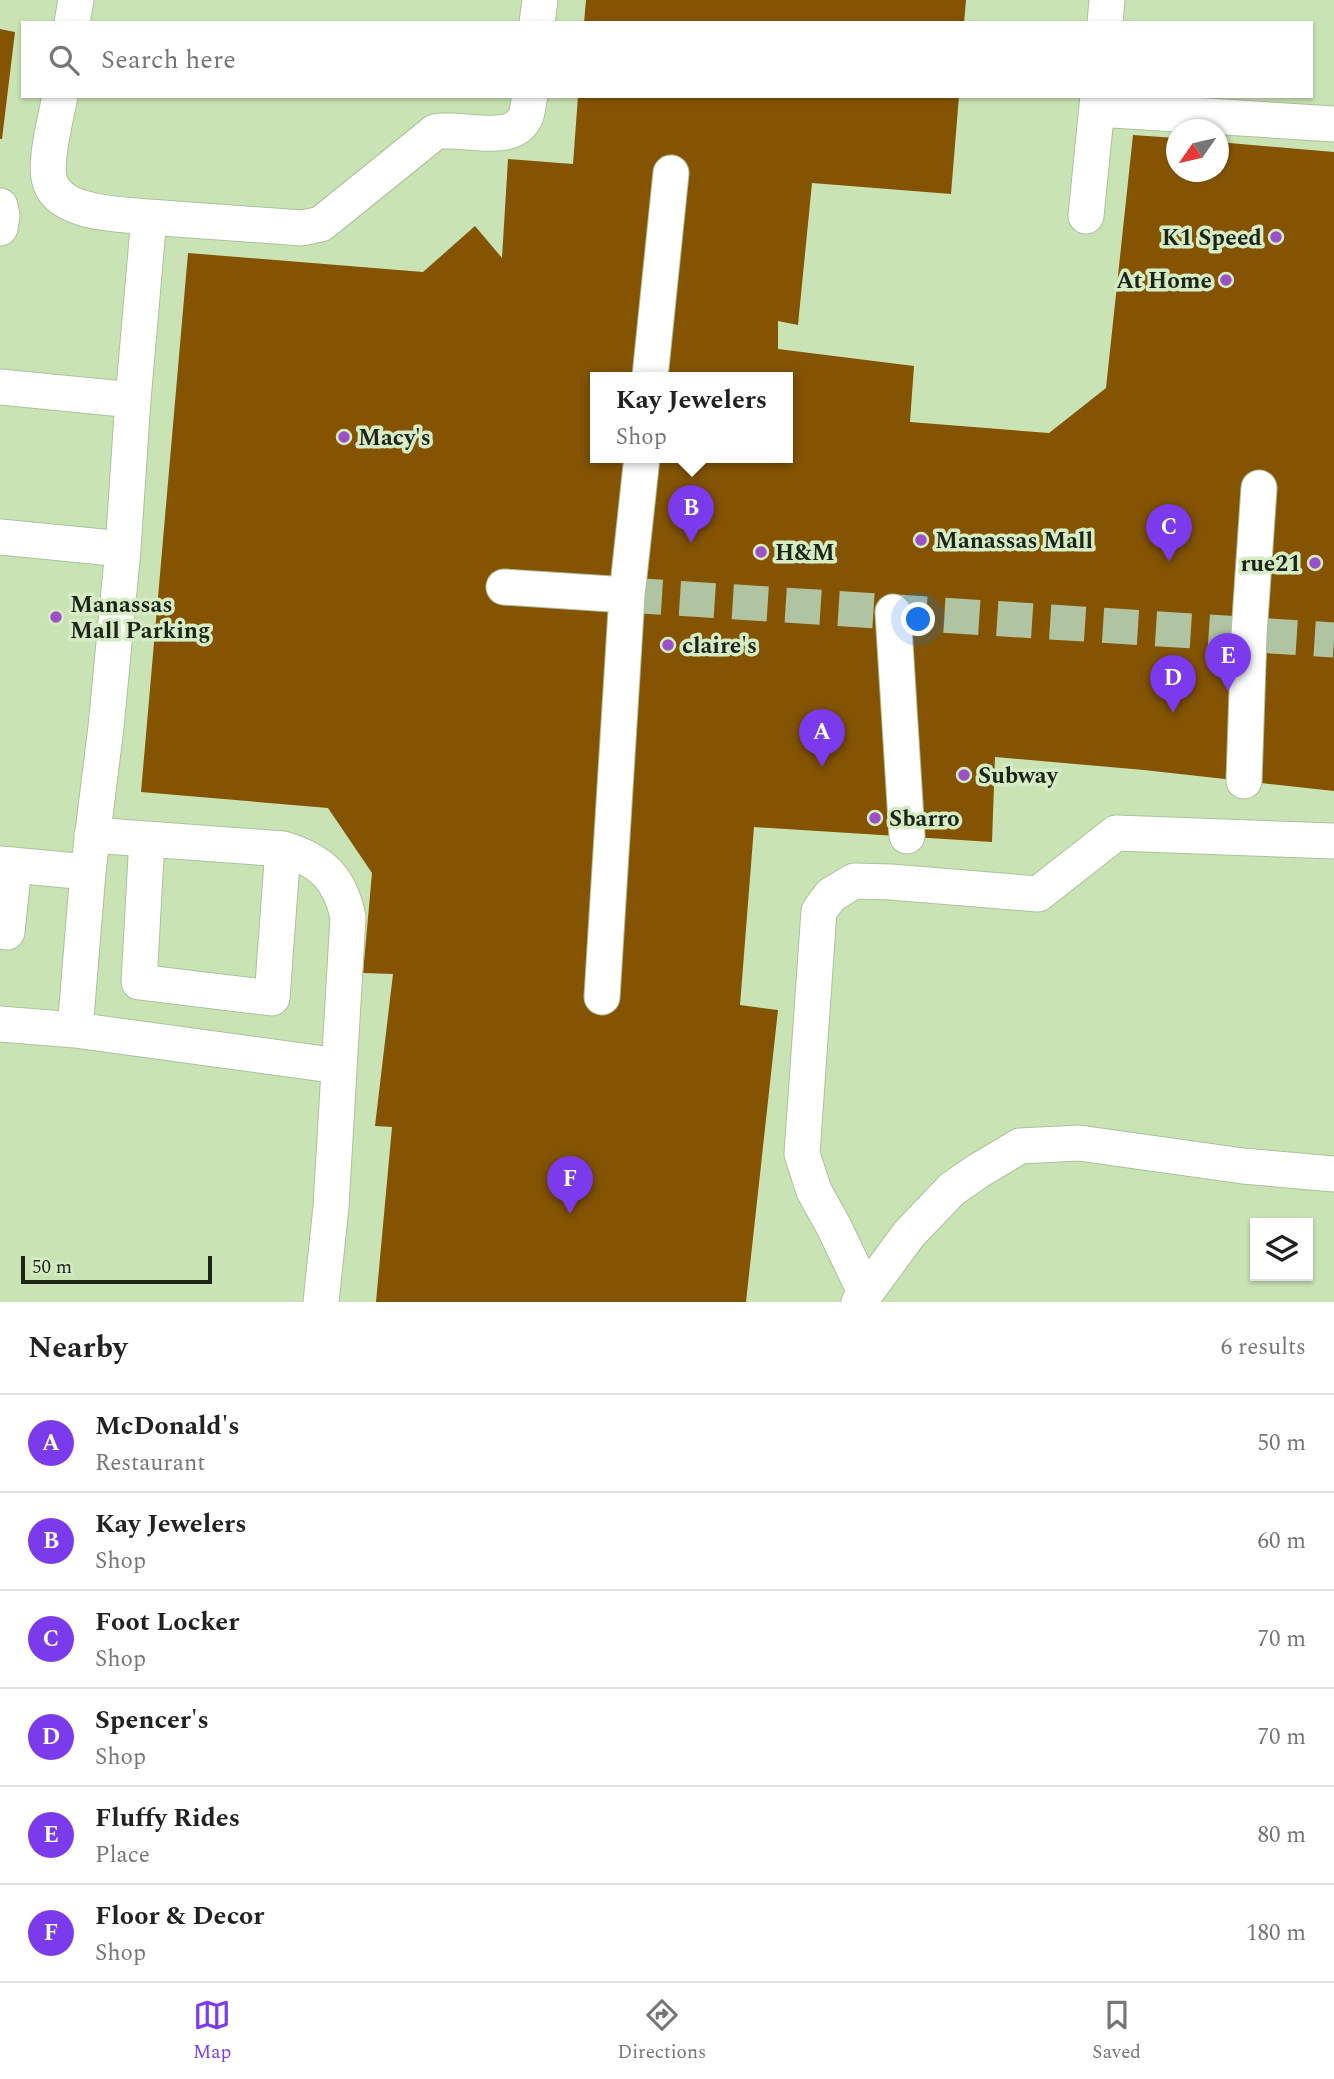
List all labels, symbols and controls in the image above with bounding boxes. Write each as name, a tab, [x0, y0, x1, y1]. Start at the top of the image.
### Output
search box	[21, 21, 1313, 98]
text: Search here	[101, 40, 236, 80]
icon: search	[45, 41, 83, 79]
north arrow	[1166, 119, 1229, 182]
place label: K1 Speed	[1162, 221, 1262, 256]
marker: K1 Speed	[1268, 229, 1284, 245]
place label: At Home	[1116, 264, 1212, 299]
marker: At Home	[1218, 272, 1234, 288]
popup	[590, 372, 793, 463]
text: Kay Jewelers	[616, 380, 767, 420]
text: Shop	[616, 420, 667, 455]
place label: Macy's	[358, 421, 431, 456]
marker: Macy's	[336, 429, 352, 445]
pin: B	[668, 485, 714, 543]
pin: C	[1146, 504, 1192, 562]
place label: Manassas Mall	[935, 524, 1093, 559]
marker: Manassas Mall	[913, 532, 929, 548]
place label: H&M	[775, 536, 835, 571]
marker: H&M	[753, 544, 769, 560]
place label: rue21	[1240, 547, 1301, 582]
marker: rue21	[1307, 555, 1323, 571]
place label: Manassas Mall Parking	[70, 588, 210, 649]
your location	[901, 602, 935, 636]
marker: Manassas Mall Parking	[48, 609, 64, 625]
place label: claire's	[682, 629, 757, 664]
pin: E	[1205, 633, 1251, 691]
marker: claire's	[660, 637, 676, 653]
pin: D	[1150, 655, 1196, 713]
pin: A	[799, 709, 845, 767]
place label: Subway	[978, 759, 1059, 794]
marker: Subway	[956, 767, 972, 783]
place label: Sbarro	[889, 802, 960, 837]
marker: Sbarro	[867, 810, 883, 826]
pin: F	[547, 1156, 593, 1214]
map controls	[1250, 1218, 1313, 1281]
button: layers	[1250, 1218, 1313, 1281]
scale bar	[21, 1253, 212, 1285]
text: 50 m	[32, 1253, 72, 1282]
text: Nearby	[28, 1325, 127, 1371]
text: 6 results	[1221, 1330, 1306, 1365]
text: McDonald's	[95, 1406, 240, 1446]
text: A	[42, 1426, 60, 1461]
text: 50 m	[1257, 1426, 1306, 1461]
text: Restaurant	[95, 1446, 205, 1481]
text: Kay Jewelers	[95, 1504, 247, 1544]
text: B	[43, 1524, 59, 1559]
text: 60 m	[1257, 1524, 1306, 1559]
text: Shop	[95, 1544, 146, 1579]
text: Foot Locker	[95, 1602, 239, 1642]
text: C	[43, 1622, 59, 1657]
text: 70 m	[1257, 1622, 1306, 1657]
text: Shop	[95, 1642, 146, 1677]
text: Spencer's	[95, 1700, 209, 1740]
text: D	[42, 1720, 60, 1755]
text: 70 m	[1257, 1720, 1306, 1755]
text: Shop	[95, 1740, 146, 1775]
text: Fluffy Rides	[95, 1798, 240, 1838]
text: E	[43, 1818, 59, 1853]
text: 80 m	[1257, 1818, 1306, 1853]
text: Place	[95, 1838, 150, 1873]
text: Floor & Decor	[95, 1896, 264, 1936]
text: F	[44, 1916, 58, 1951]
text: 180 m	[1246, 1916, 1306, 1951]
text: Shop	[95, 1936, 146, 1971]
tab: Map	[193, 1996, 231, 2067]
tab: Directions	[617, 1996, 706, 2067]
tab: Saved	[1092, 1996, 1141, 2067]

